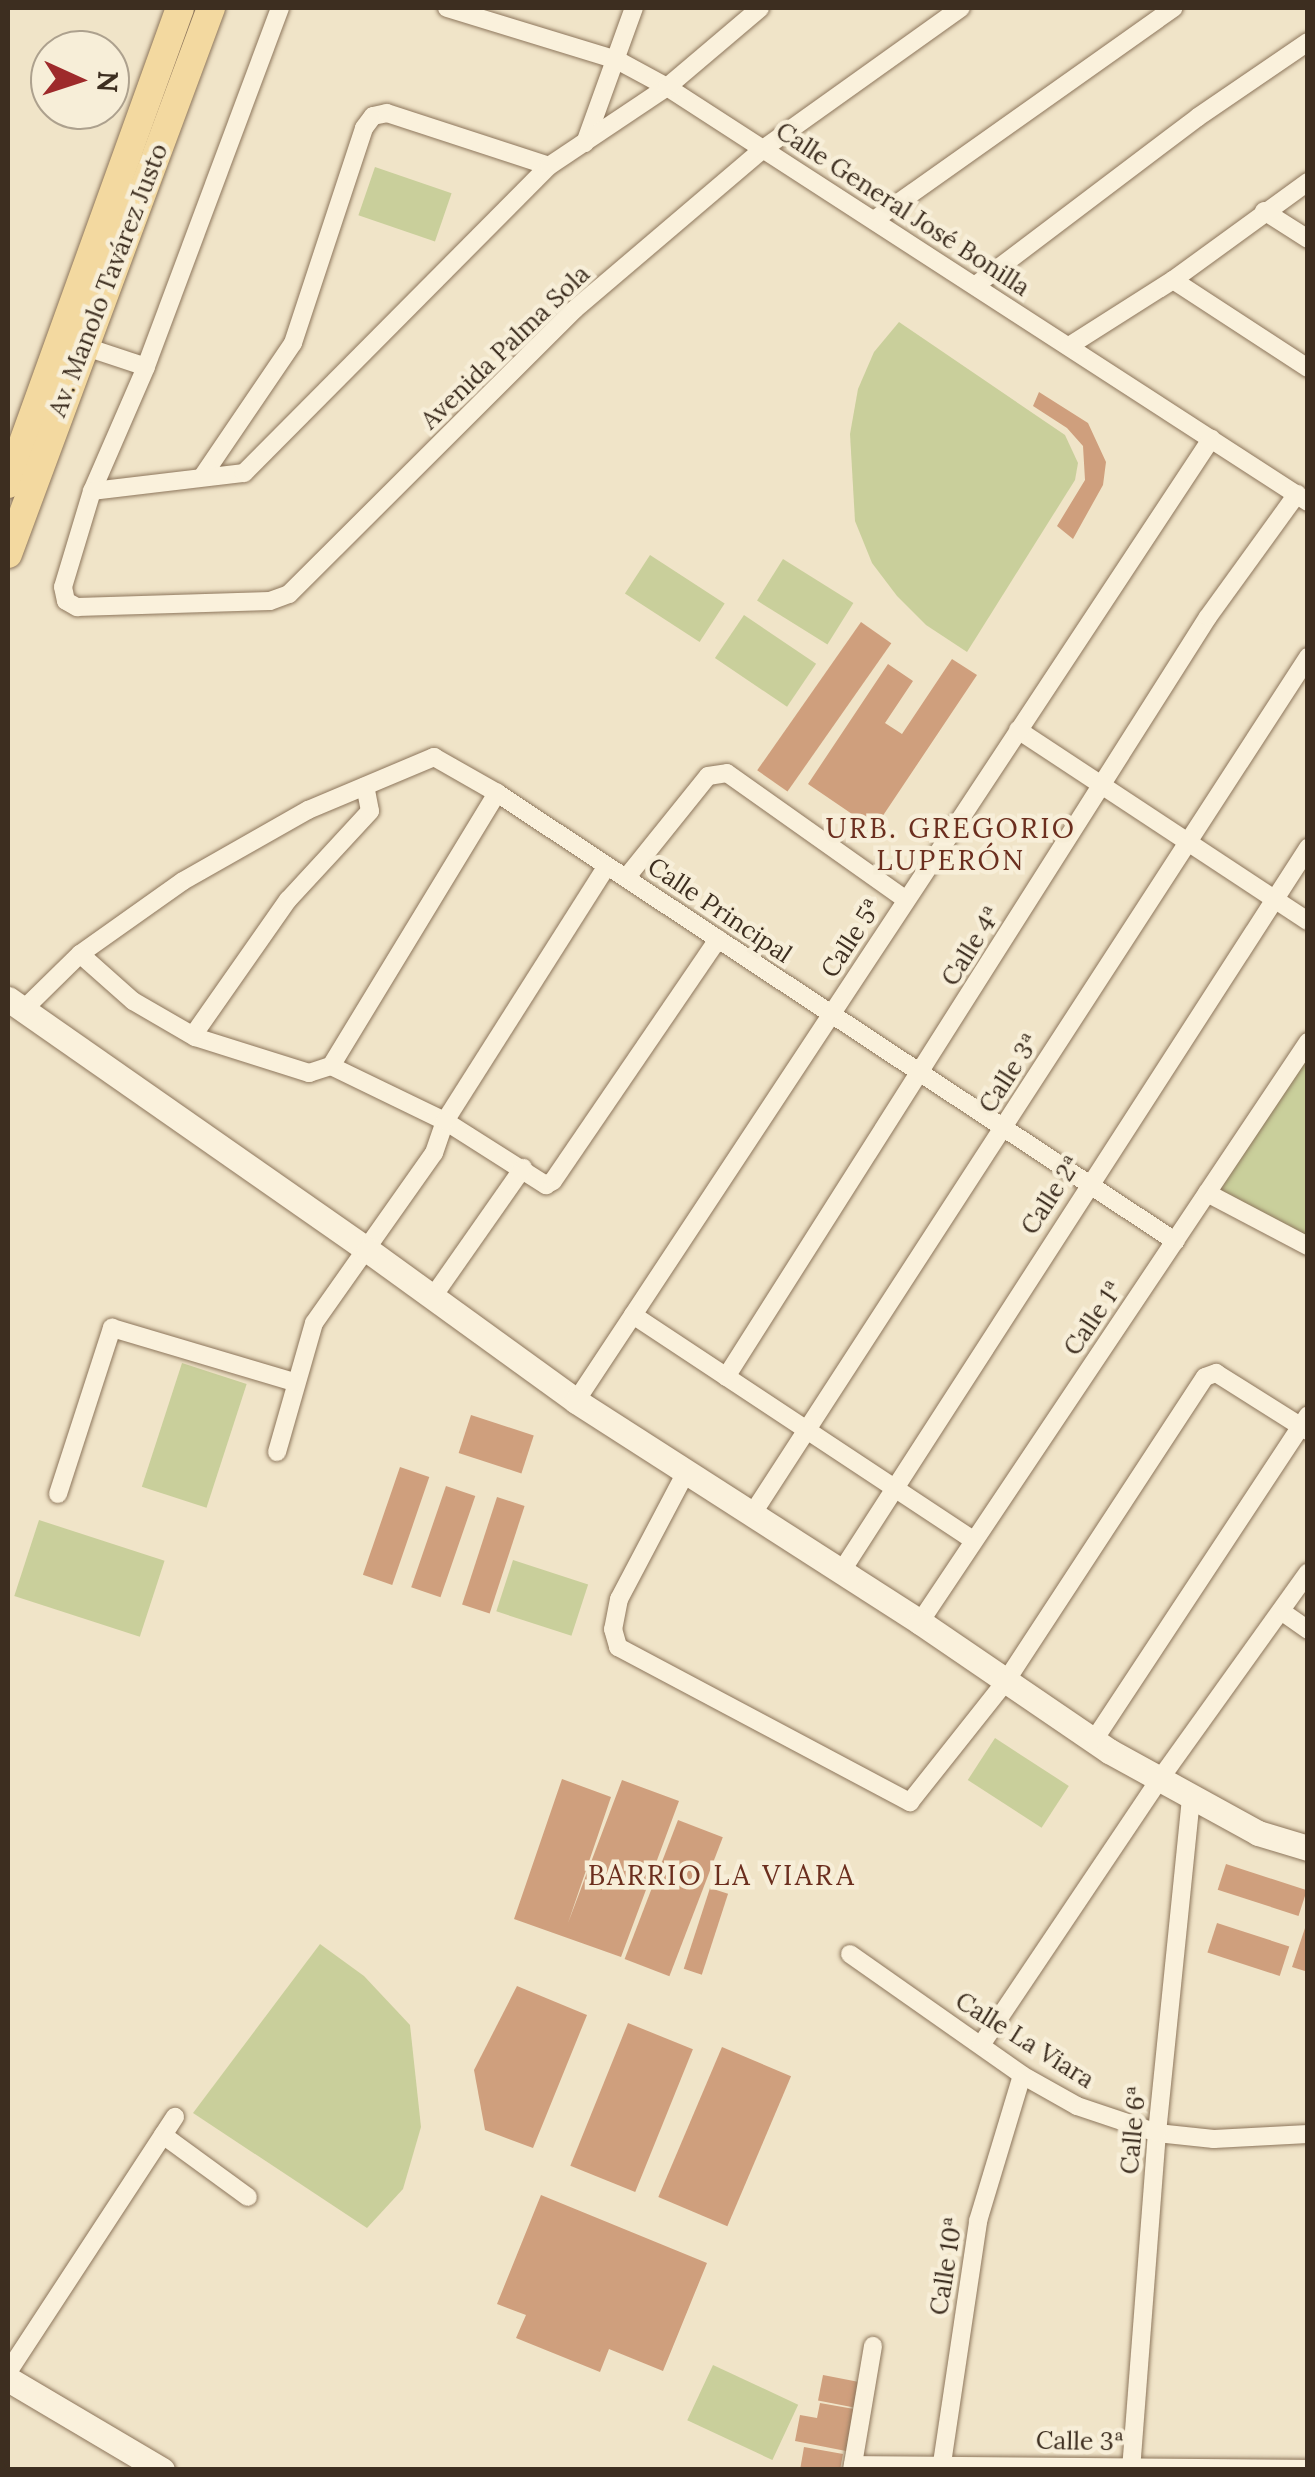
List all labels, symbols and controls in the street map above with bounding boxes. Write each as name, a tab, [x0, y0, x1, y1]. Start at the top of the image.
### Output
north arrow	[30, 30, 130, 130]
text: N	[89, 70, 127, 93]
street label: Calle General José Bonilla	[770, 116, 1036, 302]
street label: Av. Manolo Tavárez Justo	[42, 139, 174, 421]
street label: Avenida Palma Sola	[414, 259, 596, 435]
district label: URB. GREGORIO LUPERÓN	[825, 811, 1077, 877]
street label: Calle Principal	[642, 851, 798, 969]
street label: Calle 5ª	[814, 893, 888, 983]
street label: Calle 4ª	[935, 901, 1007, 991]
street label: Calle 3ª	[972, 1028, 1046, 1118]
street label: Calle 2ª	[1015, 1150, 1087, 1240]
street label: Calle 1ª	[1057, 1275, 1129, 1361]
district label: BARRIO LA VIARA	[588, 1858, 856, 1892]
street label: Calle La Viara	[950, 1985, 1100, 2095]
street label: Calle 6ª	[1114, 2084, 1152, 2176]
street label: Calle 10ª	[923, 2215, 969, 2317]
street label: Calle 3ª	[1036, 2425, 1124, 2457]

